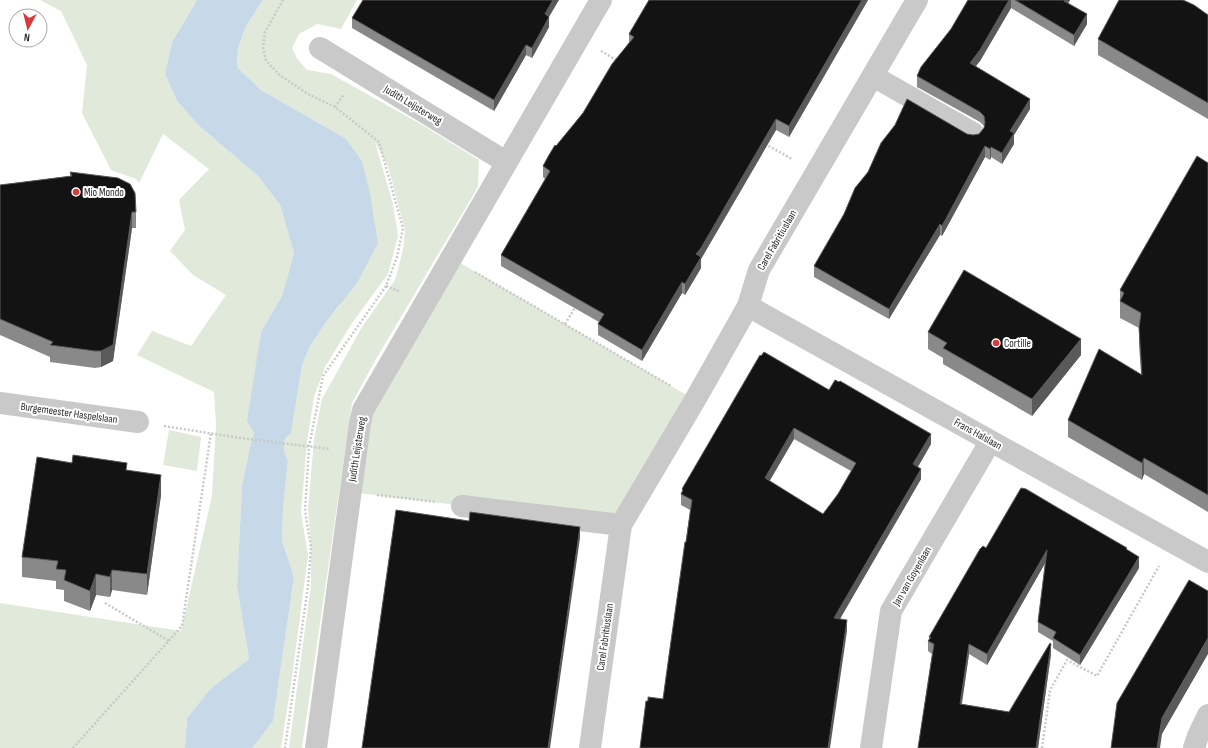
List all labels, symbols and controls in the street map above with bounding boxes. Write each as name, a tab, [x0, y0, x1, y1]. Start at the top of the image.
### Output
north arrow	[8, 8, 48, 48]
text: N	[23, 31, 31, 44]
street label: Judith Leijsterweg	[381, 82, 445, 128]
place label: Mio Mondo	[84, 186, 124, 199]
marker: Mio Mondo	[71, 187, 81, 197]
street label: Carel Fabritiuslaan	[754, 207, 800, 273]
place label: Cortille	[1004, 337, 1031, 350]
marker: Cortille	[991, 338, 1001, 348]
street label: Burgemeester Haspelslaan	[20, 400, 118, 426]
street label: Judith Leijsterweg	[345, 415, 369, 483]
street label: Frans Halslaan	[952, 416, 1005, 453]
street label: Jan van Goyenlaan	[889, 544, 934, 609]
street label: Carel Fabritiuslaan	[594, 602, 616, 671]

